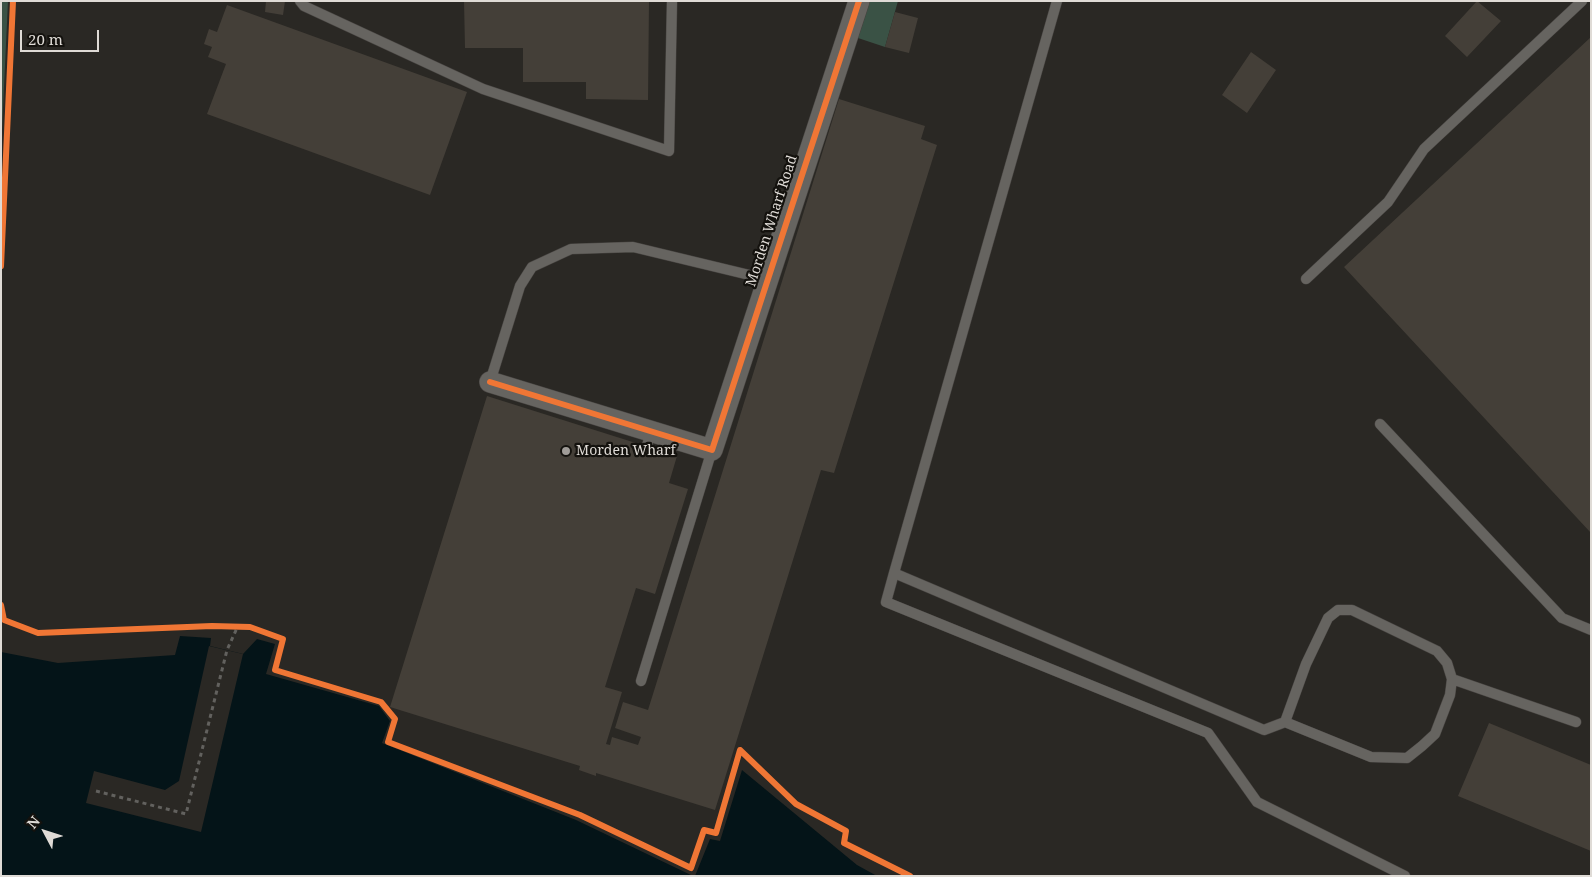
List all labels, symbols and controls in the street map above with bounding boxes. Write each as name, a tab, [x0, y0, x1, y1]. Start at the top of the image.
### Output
scale bar	[22, 20, 101, 52]
text: 20 m	[28, 29, 63, 49]
street label: Morden Wharf Road	[743, 153, 801, 289]
place label: Morden Wharf	[576, 443, 676, 459]
marker: Morden Wharf	[560, 445, 572, 457]
north arrow	[20, 807, 70, 857]
text: N	[22, 812, 44, 832]

